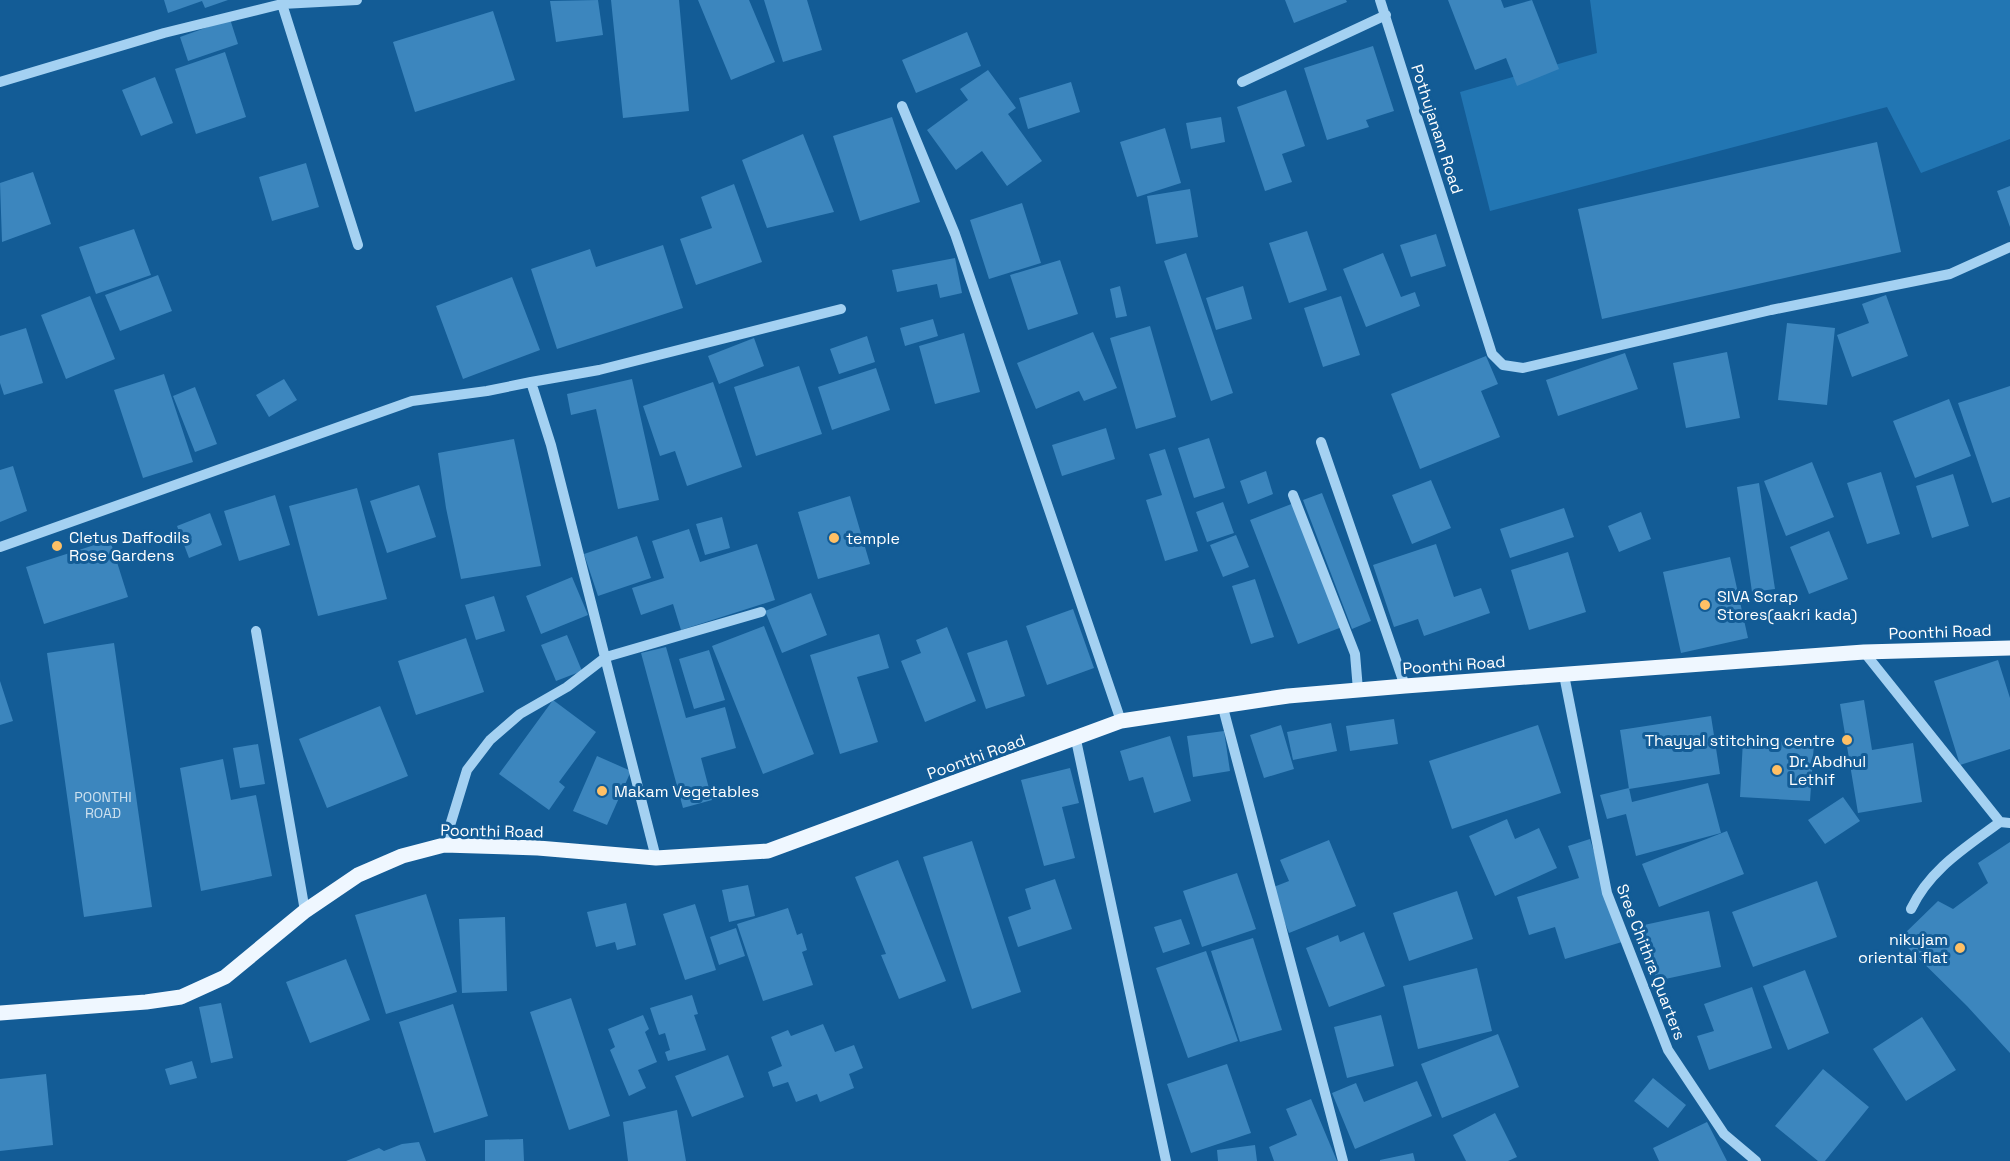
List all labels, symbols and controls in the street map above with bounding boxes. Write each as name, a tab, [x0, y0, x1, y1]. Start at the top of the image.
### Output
street label: Pothujanam Road	[1406, 62, 1468, 196]
place label: Cletus Daffodils Rose Gardens	[69, 527, 190, 566]
place label: temple	[846, 528, 900, 549]
marker: temple	[827, 531, 841, 545]
marker: Cletus Daffodils Rose Gardens	[50, 539, 64, 553]
place label: SIVA Scrap Stores(aakri kada)	[1717, 586, 1857, 625]
marker: SIVA Scrap Stores(aakri kada)	[1698, 598, 1712, 612]
street label: Poonthi Road	[1888, 620, 1992, 644]
street label: Poonthi Road	[1402, 651, 1506, 679]
street label: Poonthi Road	[924, 729, 1028, 785]
place label: Thayyal stitching centre	[1645, 730, 1835, 751]
marker: Thayyal stitching centre	[1840, 733, 1854, 747]
place label: Dr. Abdhul Lethif	[1789, 751, 1866, 790]
marker: Dr. Abdhul Lethif	[1770, 763, 1784, 777]
place label: Makam Vegetables	[614, 781, 759, 802]
marker: Makam Vegetables	[595, 784, 609, 798]
house number: POONTHI ROAD	[74, 788, 132, 822]
street label: Poonthi Road	[440, 820, 544, 842]
street label: Sree Chithra Quarters	[1612, 881, 1690, 1043]
place label: nikujam oriental flat	[1858, 929, 1948, 968]
marker: nikujam oriental flat	[1953, 941, 1967, 955]

